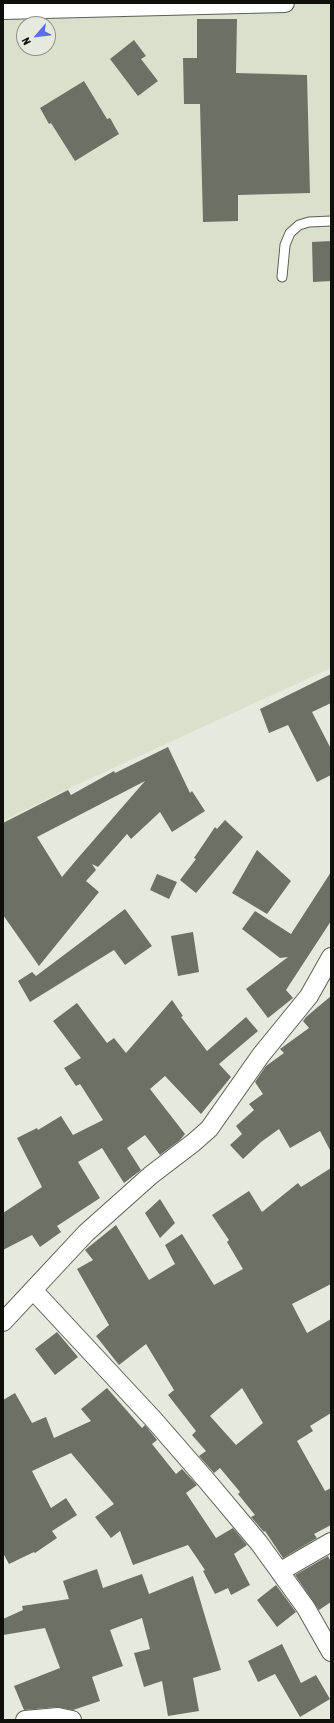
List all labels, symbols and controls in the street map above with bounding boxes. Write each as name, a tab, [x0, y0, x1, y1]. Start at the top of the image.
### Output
north arrow	[16, 16, 56, 56]
text: N	[19, 35, 33, 47]

